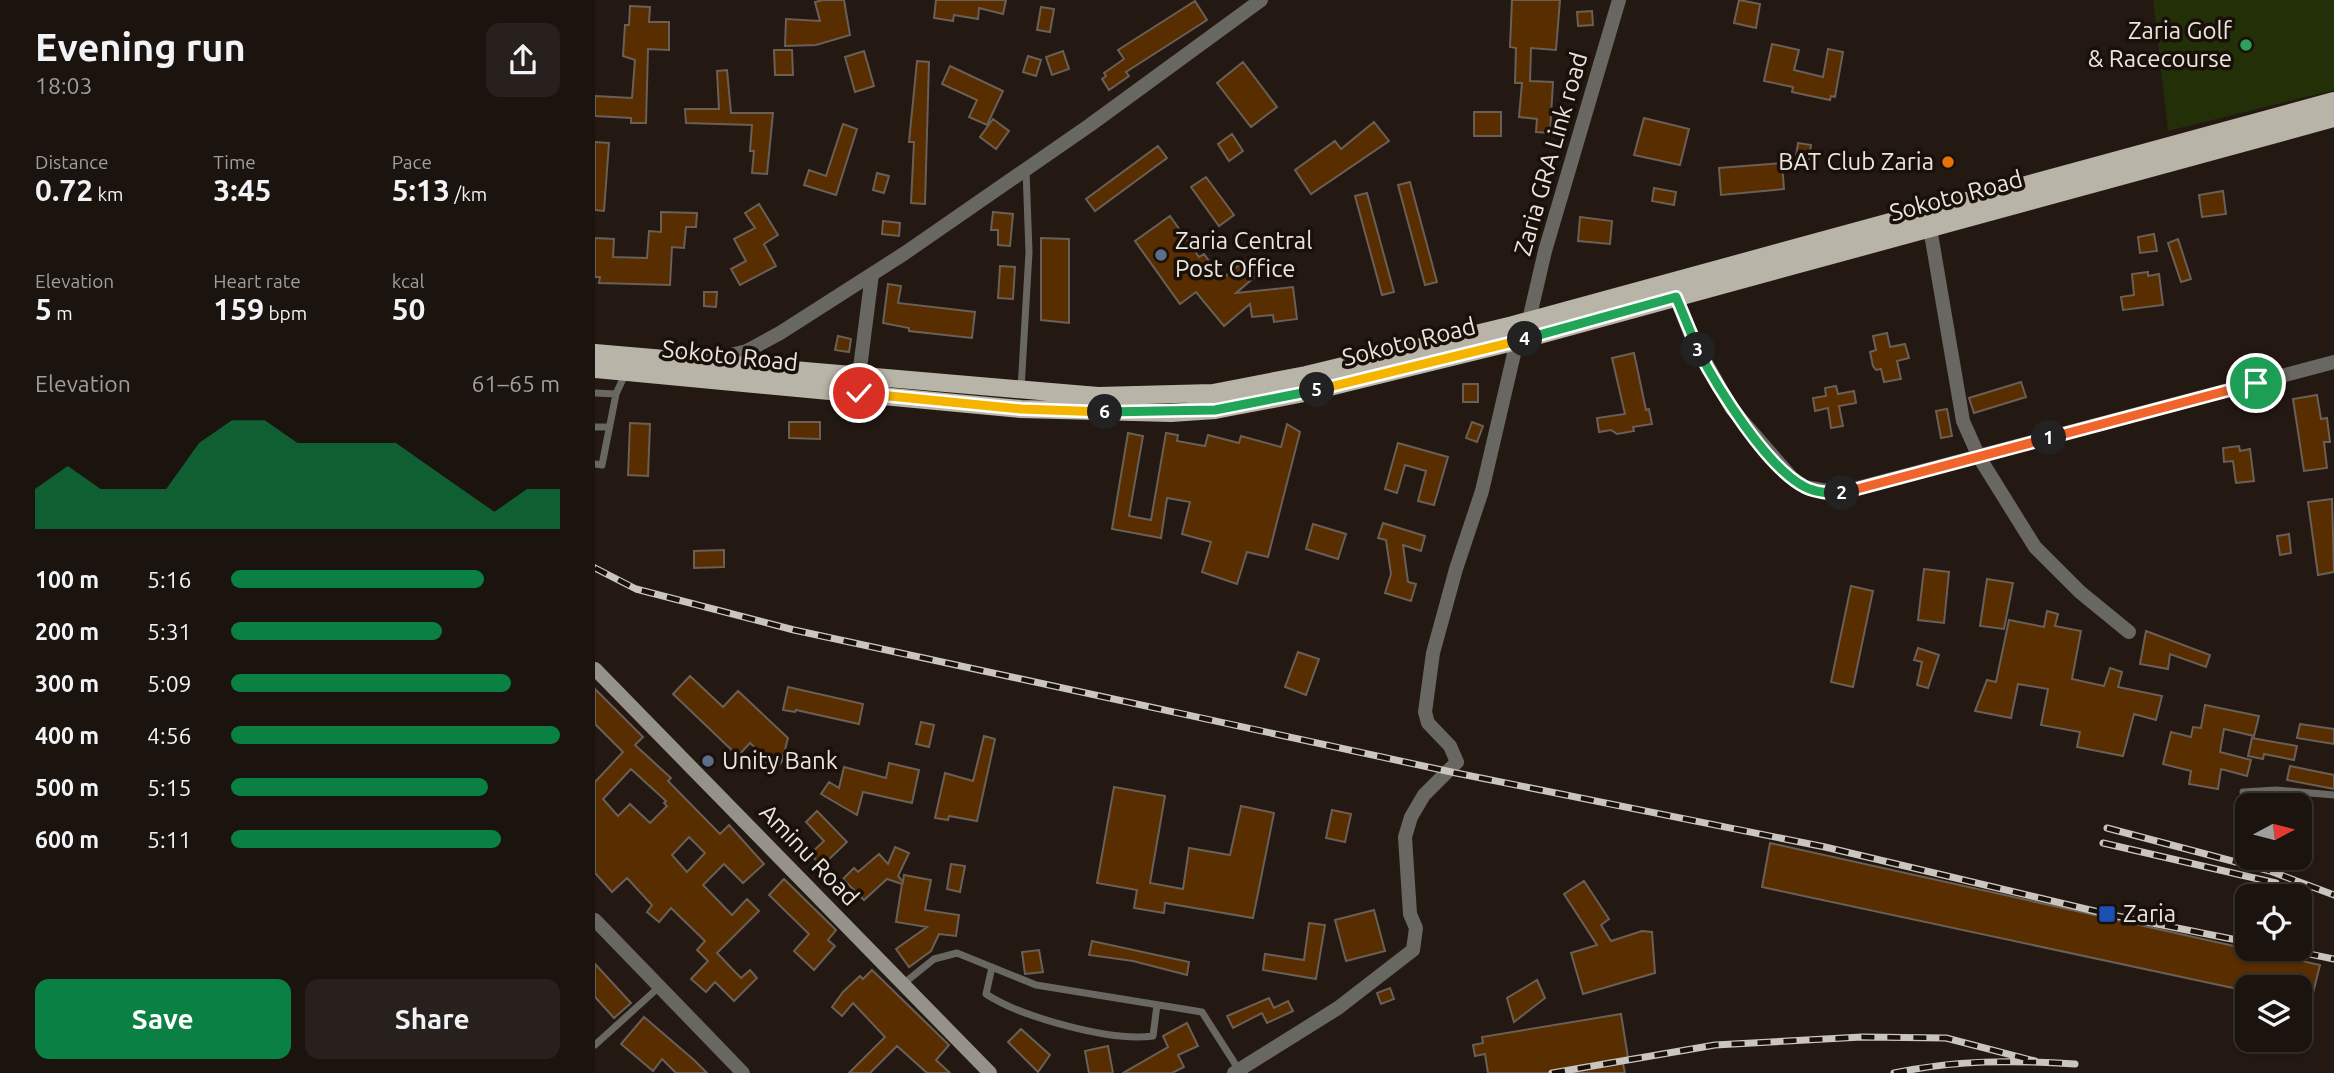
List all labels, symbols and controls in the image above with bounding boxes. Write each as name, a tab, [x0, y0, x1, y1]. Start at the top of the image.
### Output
place label: Zaria Golf & Racecourse	[2088, 17, 2233, 72]
button: share	[486, 23, 560, 97]
text: Evening run	[35, 26, 246, 68]
marker: Zaria Golf & Racecourse	[2238, 37, 2254, 53]
street label: Zaria GRA Link road	[1509, 49, 1592, 259]
text: 18:03	[35, 73, 93, 98]
place label: BAT Club Zaria	[1778, 148, 1934, 175]
text: Distance	[35, 151, 109, 173]
text: Time	[213, 151, 256, 173]
text: Pace	[392, 151, 432, 173]
marker: BAT Club Zaria	[1940, 154, 1956, 170]
street label: Sokoto Road	[1886, 165, 2025, 226]
text: 0.72	[35, 173, 93, 207]
text: 3:45	[213, 173, 271, 207]
text: 5:13	[392, 173, 450, 207]
text: km	[93, 183, 123, 205]
text: /km	[450, 183, 487, 205]
place label: Zaria Central Post Office	[1175, 227, 1312, 282]
marker: Zaria Central Post Office	[1153, 247, 1169, 263]
text: Elevation	[35, 270, 114, 292]
text: Heart rate	[213, 270, 301, 292]
text: kcal	[392, 270, 424, 292]
text: 5	[35, 292, 52, 326]
text: 159	[213, 292, 264, 326]
text: 50	[392, 292, 426, 326]
text: m	[52, 302, 73, 324]
text: bpm	[264, 302, 307, 324]
street label: Sokoto Road	[1339, 312, 1478, 371]
pin: 4	[1507, 322, 1543, 356]
text: 4	[1519, 327, 1530, 349]
pin: 3	[1681, 332, 1715, 368]
street label: Sokoto Road	[661, 335, 799, 376]
text: 3	[1692, 338, 1703, 360]
pin	[2226, 353, 2286, 413]
pin	[829, 363, 889, 423]
icon: arrive	[2237, 364, 2275, 402]
text: Elevation	[35, 371, 131, 396]
text: 61–65 m	[472, 371, 560, 396]
pin: 5	[1299, 372, 1335, 408]
icon: check	[840, 374, 878, 412]
text: 5	[1311, 378, 1322, 400]
pin: 6	[1087, 394, 1123, 430]
text: 6	[1099, 400, 1110, 422]
pin: 1	[2031, 420, 2067, 456]
text: 1	[2043, 426, 2054, 448]
pin: 2	[1825, 476, 1859, 510]
text: 2	[1836, 481, 1847, 503]
text: 100 m	[35, 567, 99, 592]
text: 5:16	[147, 567, 192, 592]
text: 200 m	[35, 619, 99, 644]
text: 5:31	[147, 619, 192, 644]
text: 300 m	[35, 671, 99, 696]
text: 5:09	[147, 671, 192, 696]
text: 400 m	[35, 723, 99, 748]
text: 4:56	[147, 723, 192, 748]
place label: Unity Bank	[722, 747, 838, 774]
marker: Unity Bank	[700, 753, 716, 769]
text: 500 m	[35, 775, 99, 800]
text: 5:15	[147, 775, 192, 800]
north arrow	[2235, 793, 2312, 870]
map controls	[2235, 793, 2312, 1052]
street label: Aminu Road	[754, 798, 864, 911]
text: 600 m	[35, 827, 99, 852]
text: 5:11	[147, 827, 192, 852]
button: locate	[2235, 884, 2312, 961]
place label: Zaria	[2123, 900, 2176, 927]
marker: Zaria	[2097, 904, 2117, 924]
button: layers	[2235, 975, 2312, 1052]
button: Save	[35, 979, 291, 1059]
button: Share	[305, 979, 560, 1059]

